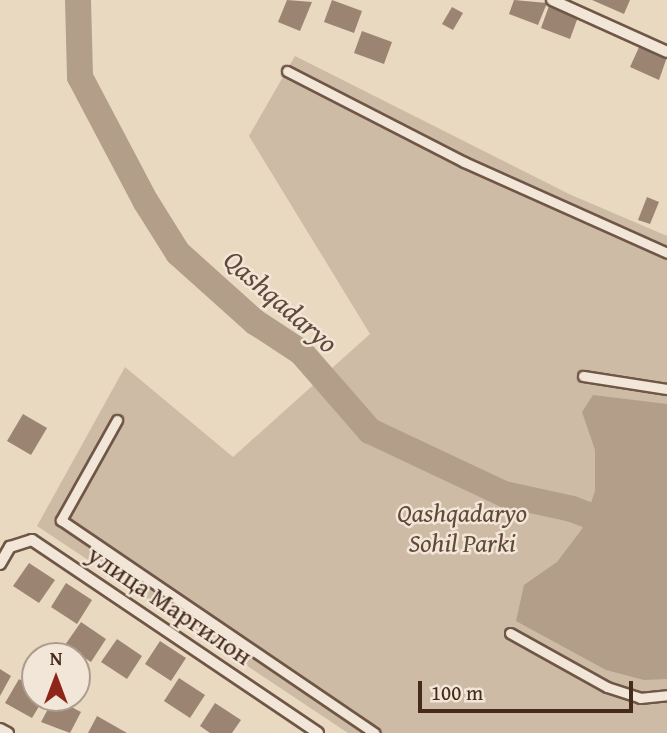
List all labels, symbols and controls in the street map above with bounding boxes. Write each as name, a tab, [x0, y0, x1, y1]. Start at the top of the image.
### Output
water label: Qashqadaryo	[217, 242, 345, 360]
park label: Qashqadaryo Sohil Parki	[397, 497, 527, 558]
street label: улица Маргилон	[82, 538, 258, 672]
north arrow	[21, 642, 91, 712]
text: N	[50, 644, 62, 672]
scale bar	[422, 666, 637, 710]
text: 100 m	[431, 677, 483, 708]

